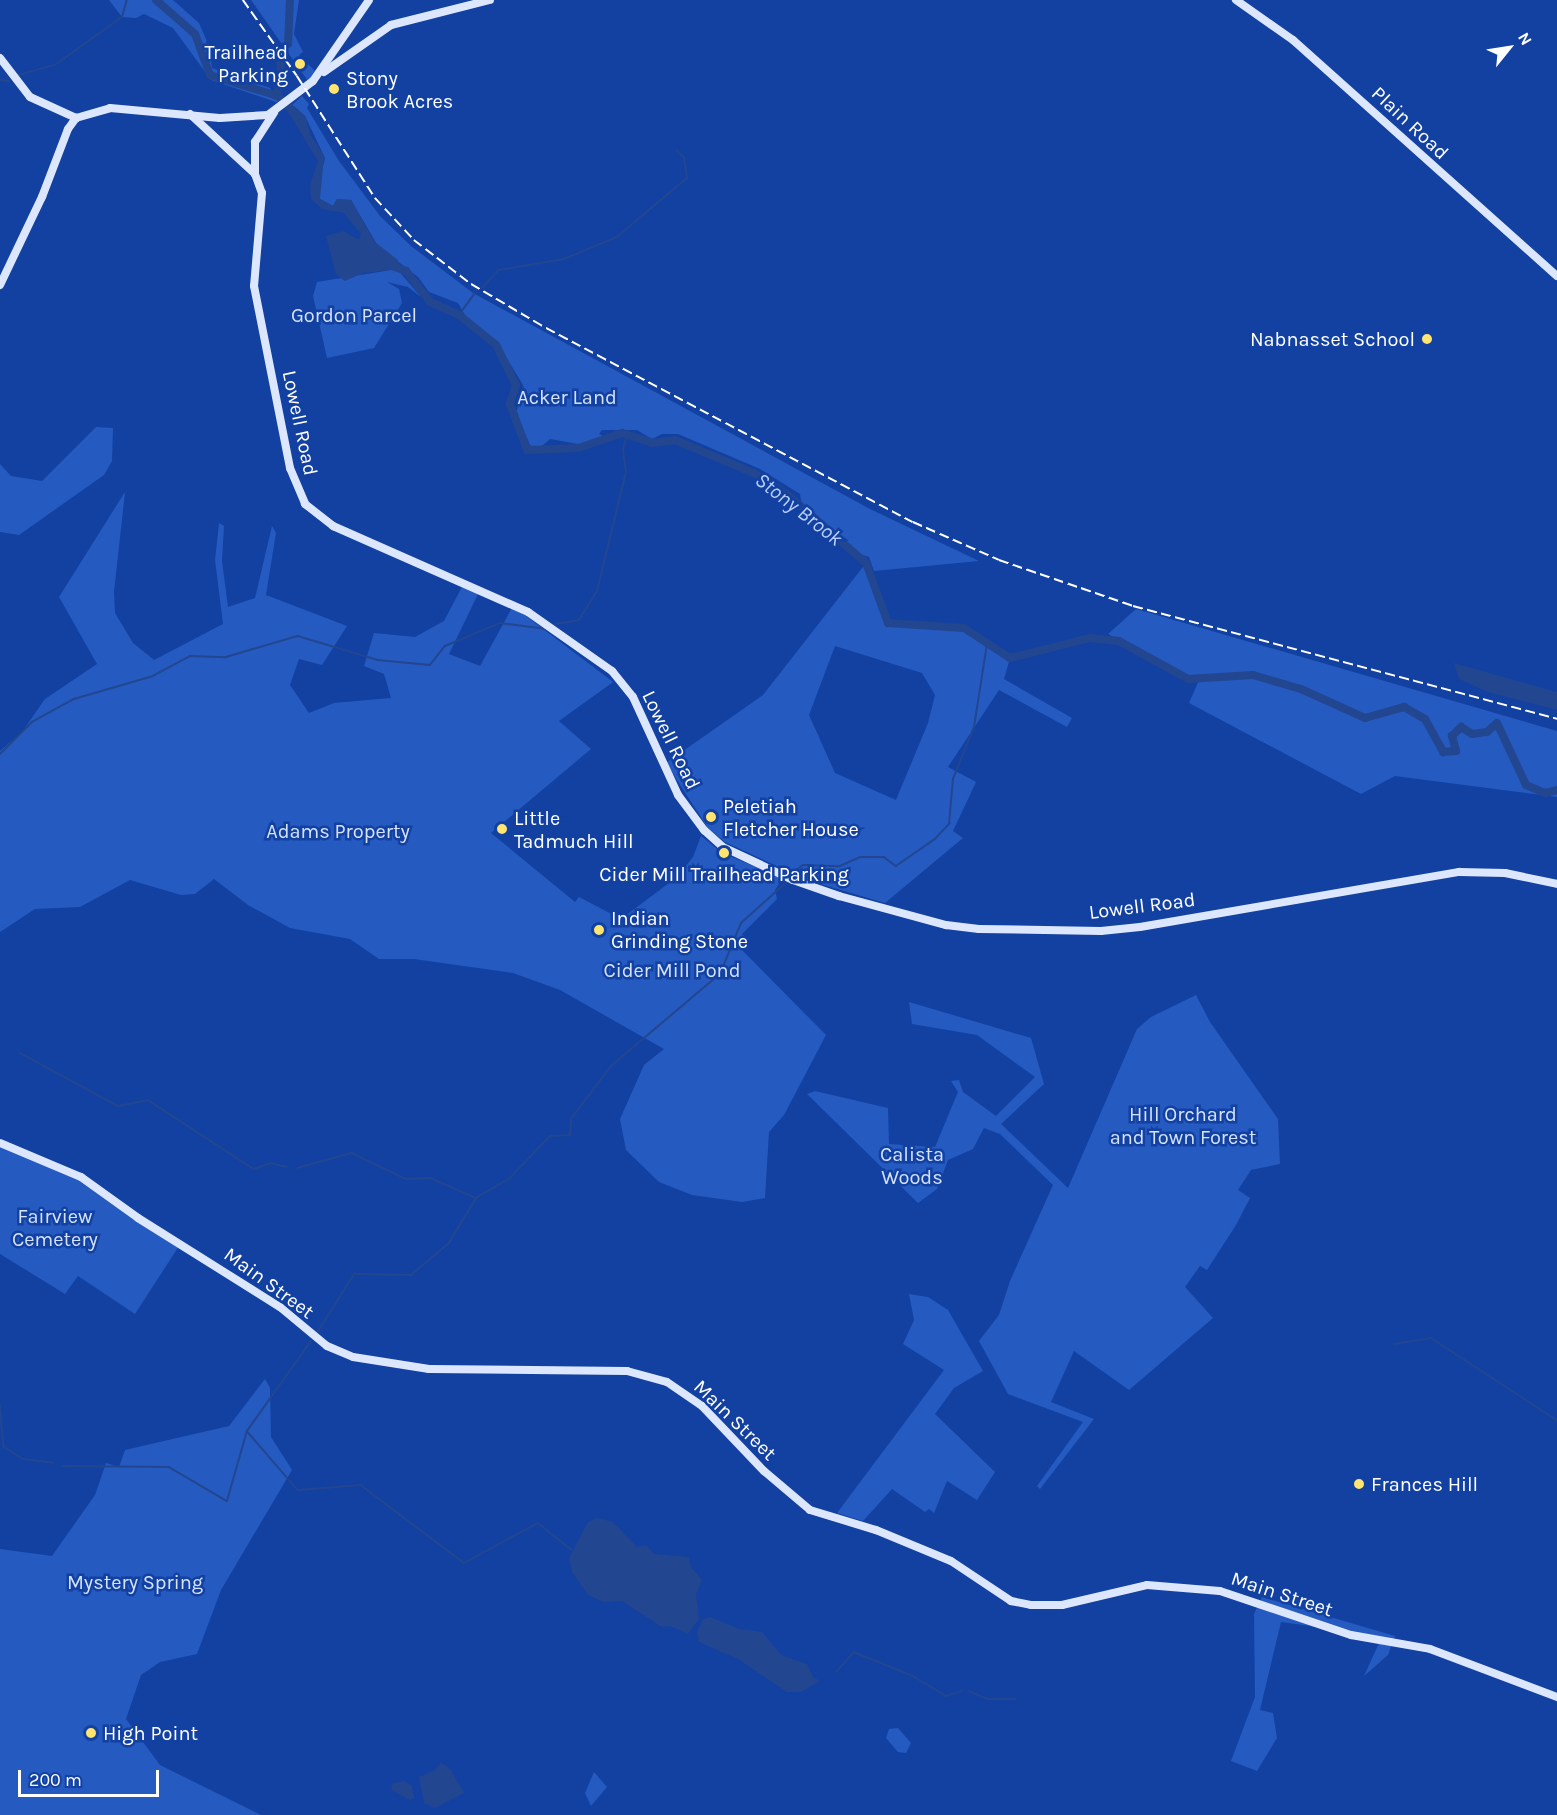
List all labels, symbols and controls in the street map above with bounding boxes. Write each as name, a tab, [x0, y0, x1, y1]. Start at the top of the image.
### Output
north arrow	[1479, 18, 1539, 78]
text: N	[1514, 29, 1536, 48]
place label: Trailhead Parking	[204, 40, 288, 87]
marker: Trailhead Parking	[293, 57, 307, 71]
place label: Stony Brook Acres	[346, 66, 453, 113]
street label: Plain Road	[1367, 81, 1453, 165]
marker: Stony Brook Acres	[327, 82, 341, 96]
park label: Gordon Parcel	[291, 303, 417, 327]
place label: Nabnasset School	[1250, 327, 1415, 351]
marker: Nabnasset School	[1420, 332, 1434, 346]
street label: Lowell Road	[277, 368, 323, 478]
park label: Acker Land	[517, 385, 617, 409]
water label: Stony Brook	[750, 467, 848, 551]
street label: Lowell Road	[637, 687, 705, 793]
place label: Peletiah Fletcher House	[723, 794, 859, 841]
place label: Little Tadmuch Hill	[514, 806, 634, 853]
marker: Peletiah Fletcher House	[704, 810, 718, 824]
park label: Adams Property	[266, 819, 410, 843]
marker: Little Tadmuch Hill	[495, 822, 509, 836]
marker: Cider Mill Trailhead Parking	[717, 846, 731, 860]
place label: Cider Mill Trailhead Parking	[599, 862, 849, 886]
street label: Lowell Road	[1087, 888, 1197, 924]
place label: Indian Grinding Stone	[611, 906, 748, 953]
marker: Indian Grinding Stone	[592, 923, 606, 937]
park label: Cider Mill Pond	[603, 958, 741, 982]
park label: Hill Orchard and Town Forest	[1110, 1102, 1256, 1149]
park label: Calista Woods	[880, 1143, 944, 1190]
park label: Fairview Cemetery	[12, 1204, 98, 1251]
street label: Main Street	[219, 1242, 319, 1324]
street label: Main Street	[689, 1375, 781, 1465]
place label: Frances Hill	[1371, 1472, 1478, 1496]
marker: Frances Hill	[1352, 1477, 1366, 1491]
street label: Main Street	[1228, 1566, 1336, 1622]
park label: Mystery Spring	[67, 1570, 203, 1594]
place label: High Point	[103, 1721, 198, 1745]
marker: High Point	[84, 1726, 98, 1740]
scale bar	[21, 1758, 162, 1796]
text: 200 m	[29, 1769, 82, 1791]

